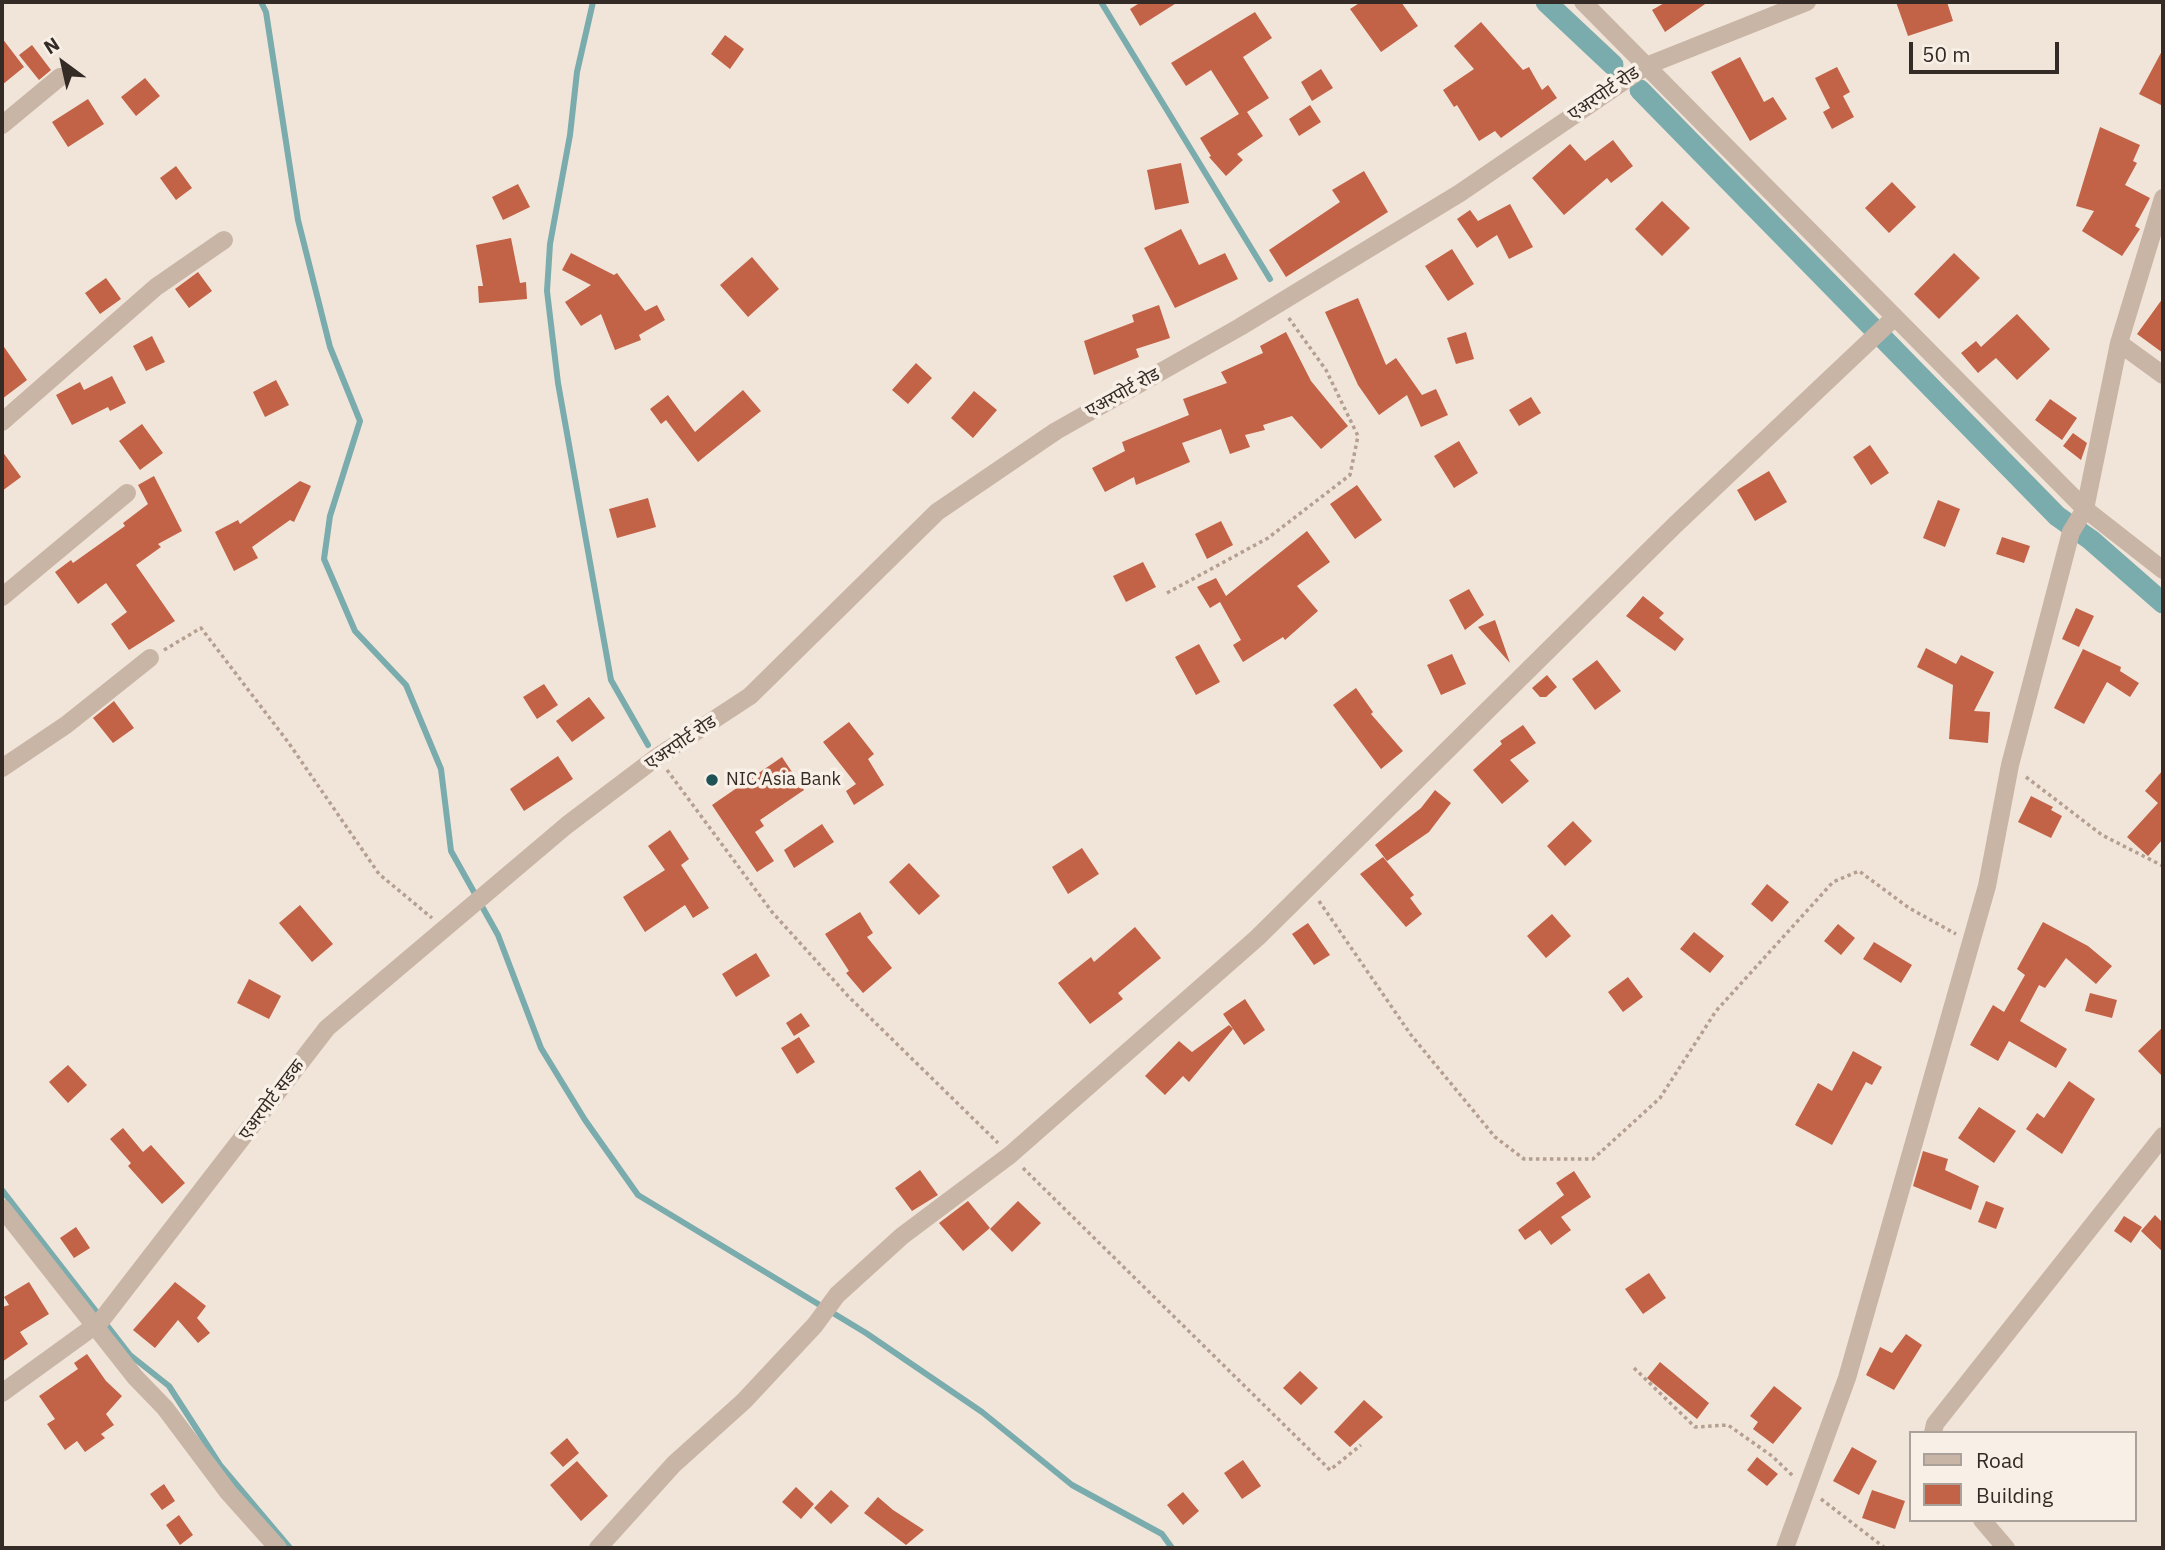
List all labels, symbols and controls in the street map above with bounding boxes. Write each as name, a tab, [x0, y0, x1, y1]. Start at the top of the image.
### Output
north arrow	[28, 28, 98, 98]
scale bar	[1913, 28, 2064, 72]
text: N	[39, 32, 64, 59]
text: 50 m	[1922, 40, 1971, 68]
street label: एअरपोर्ट रोड	[1564, 62, 1644, 126]
street label: एअरपोर्ट रोड	[1082, 364, 1164, 422]
street label: एअरपोर्ट रोड	[641, 711, 721, 775]
place label: NIC Asia Bank	[726, 769, 841, 791]
marker: NIC Asia Bank	[704, 772, 720, 788]
street label: एअरपोर्ट सडक	[235, 1056, 309, 1144]
legend	[1910, 1431, 2137, 1522]
text: Road	[1976, 1446, 2024, 1474]
text: Building	[1976, 1481, 2053, 1509]

